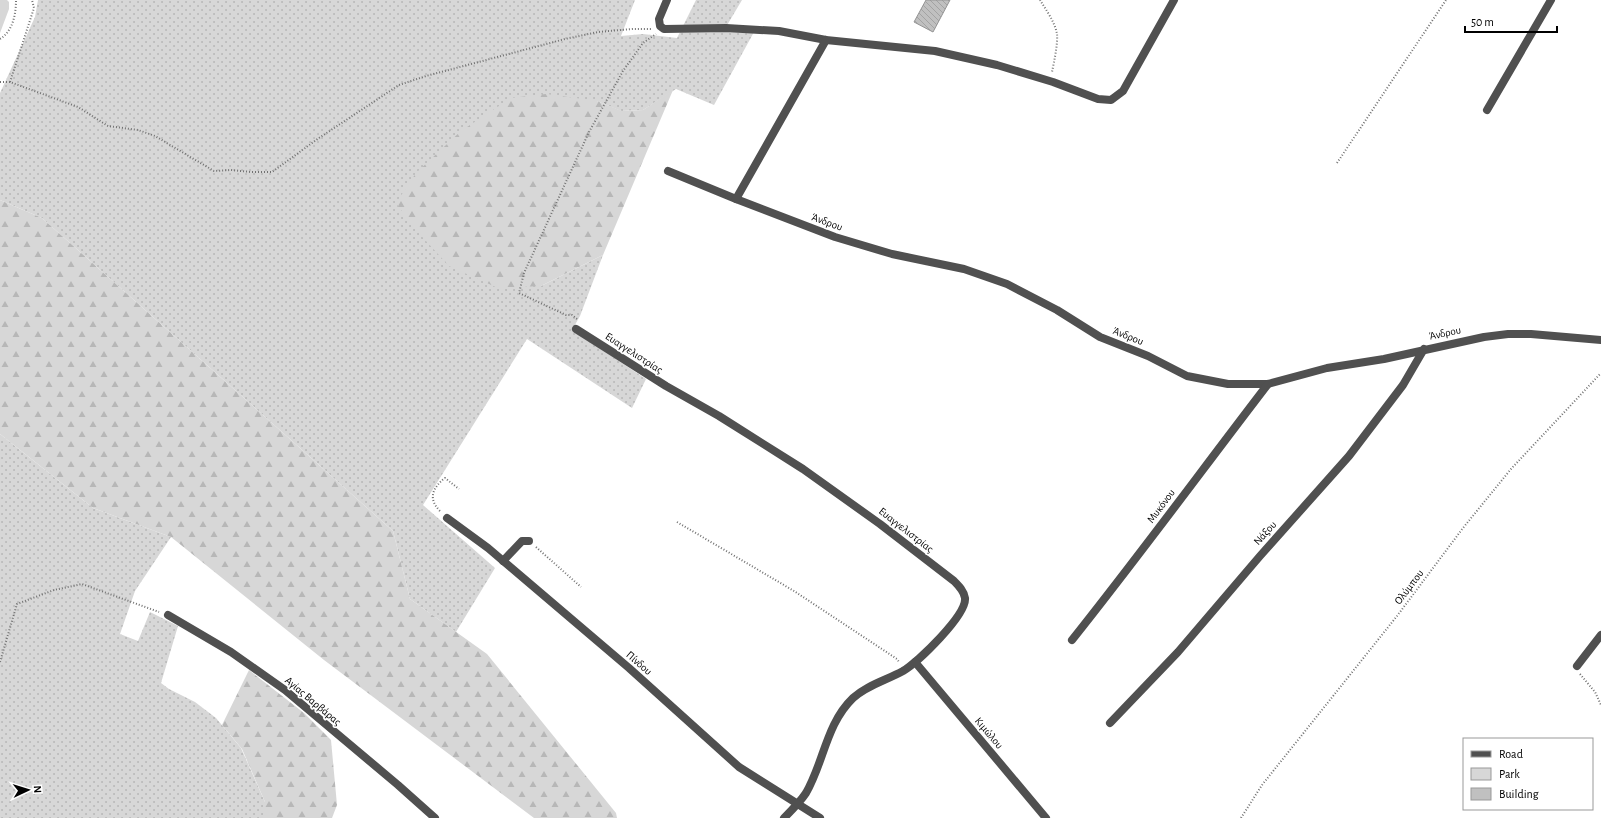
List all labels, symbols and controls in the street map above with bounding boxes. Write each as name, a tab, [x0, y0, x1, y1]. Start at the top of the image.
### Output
scale bar	[1465, 8, 1557, 34]
text: 50 m	[1471, 16, 1494, 28]
street label: Άνδρου	[810, 211, 844, 233]
street label: Άνδρου	[1428, 324, 1462, 342]
street label: Άνδρου	[1111, 325, 1145, 347]
street label: Ευαγγελιστρίας	[603, 330, 665, 376]
street label: Μυκόνου	[1145, 487, 1177, 525]
street label: Ευαγγελιστρίας	[877, 505, 935, 555]
street label: Νάξου	[1251, 519, 1279, 547]
street label: Ολύμπου	[1392, 568, 1426, 606]
street label: Πίνδου	[624, 649, 654, 677]
street label: Αγίας Βαρβάρας	[283, 675, 343, 727]
street label: Κιμώλου	[973, 715, 1005, 751]
legend	[1463, 738, 1593, 810]
text: Road	[1499, 748, 1523, 760]
text: Park	[1499, 768, 1520, 780]
north arrow	[8, 770, 48, 810]
text: N	[32, 785, 43, 794]
text: Building	[1499, 788, 1539, 800]

